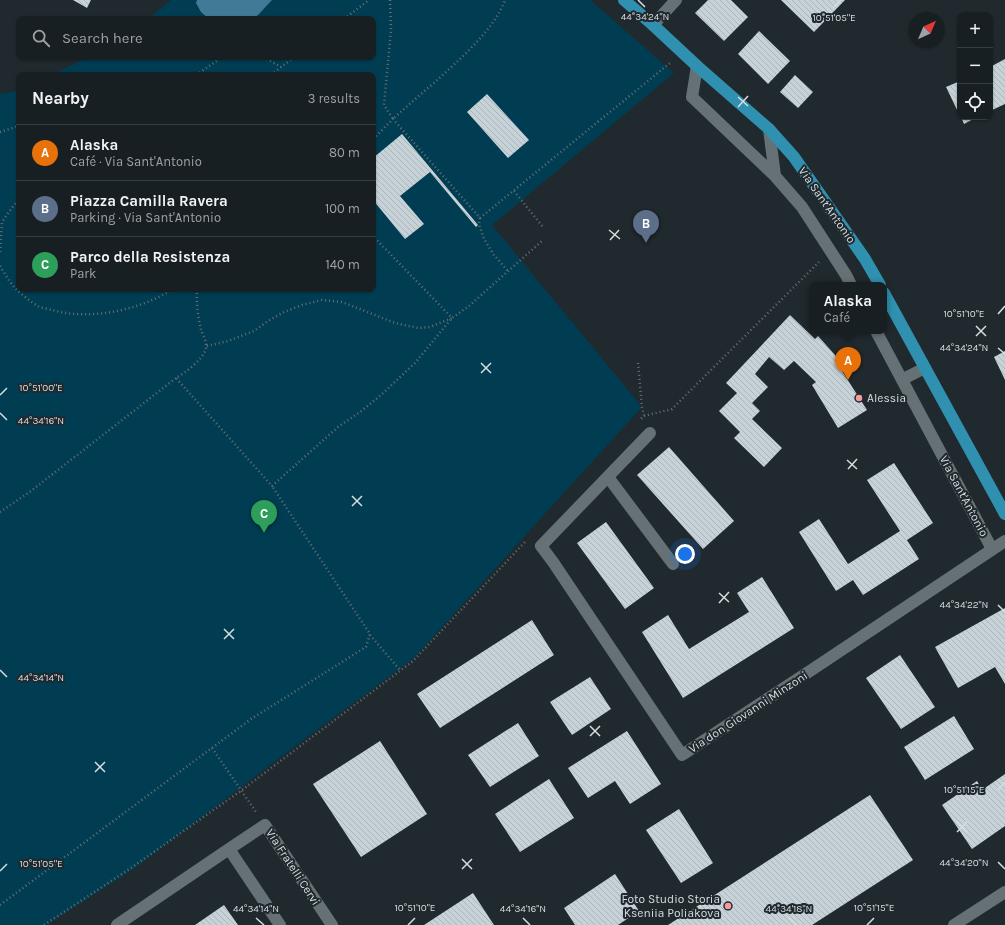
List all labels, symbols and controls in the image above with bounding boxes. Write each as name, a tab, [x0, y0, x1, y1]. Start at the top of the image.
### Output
text: 44°34'24"N	[621, 11, 669, 23]
text: 10°51'05"E	[812, 12, 856, 24]
north arrow	[909, 12, 945, 48]
map controls	[957, 12, 993, 120]
button: +	[957, 12, 993, 48]
search box	[16, 16, 376, 60]
icon: search	[30, 27, 52, 49]
text: Search here	[62, 29, 143, 47]
button: −	[957, 48, 993, 84]
button: locate	[957, 84, 993, 120]
text: Nearby	[32, 88, 89, 108]
text: 3 results	[308, 91, 360, 106]
text: Alaska	[70, 136, 118, 154]
text: A	[41, 145, 49, 160]
text: 80 m	[329, 145, 360, 160]
text: Café · Via Sant'Antonio	[70, 154, 202, 169]
street label: Via Sant'Antonio	[796, 164, 858, 246]
text: Piazza Camilla Ravera	[70, 192, 228, 210]
text: B	[41, 201, 49, 216]
text: 100 m	[325, 201, 360, 216]
text: Parking · Via Sant'Antonio	[70, 210, 221, 225]
pin: B	[633, 210, 659, 243]
text: Parco della Resistenza	[70, 248, 230, 266]
text: C	[41, 257, 49, 272]
text: 140 m	[325, 257, 360, 272]
text: Park	[70, 266, 96, 281]
popup	[809, 282, 887, 334]
text: Alaska	[824, 292, 872, 310]
text: 10°51'10"E	[944, 308, 984, 320]
text: Café	[824, 310, 850, 325]
text: 44°34'24"N	[940, 342, 988, 354]
pin: A	[835, 347, 861, 380]
text: 10°51'00"E	[19, 382, 63, 394]
place label: Alessia	[867, 391, 906, 405]
marker: Alessia	[854, 393, 864, 403]
text: 44°34'16"N	[18, 415, 64, 427]
street label: Via Sant'Antonio	[937, 453, 991, 539]
pin: C	[251, 500, 277, 533]
your location	[675, 544, 695, 564]
text: 44°34'22"N	[940, 599, 988, 611]
street label: Via don Giovanni Minzoni	[686, 668, 810, 756]
text: 44°34'14"N	[18, 672, 64, 684]
text: 10°51'15"E	[944, 784, 984, 796]
street label: Via Fratelli Cervi	[263, 826, 323, 908]
text: 44°34'20"N	[939, 857, 989, 869]
text: 10°51'05"E	[19, 858, 63, 870]
place label: Foto Studio Storia Kseniia Poliakova	[622, 892, 720, 920]
marker: Foto Studio Storia Kseniia Poliakova	[723, 901, 733, 911]
text: 10°51'10"E	[395, 902, 435, 914]
text: 10°51'15"E	[854, 902, 894, 914]
text: 44°34'14"N	[233, 903, 279, 915]
text: 44°34'16"N	[500, 903, 546, 915]
text: 44°34'18"N	[766, 903, 812, 915]

